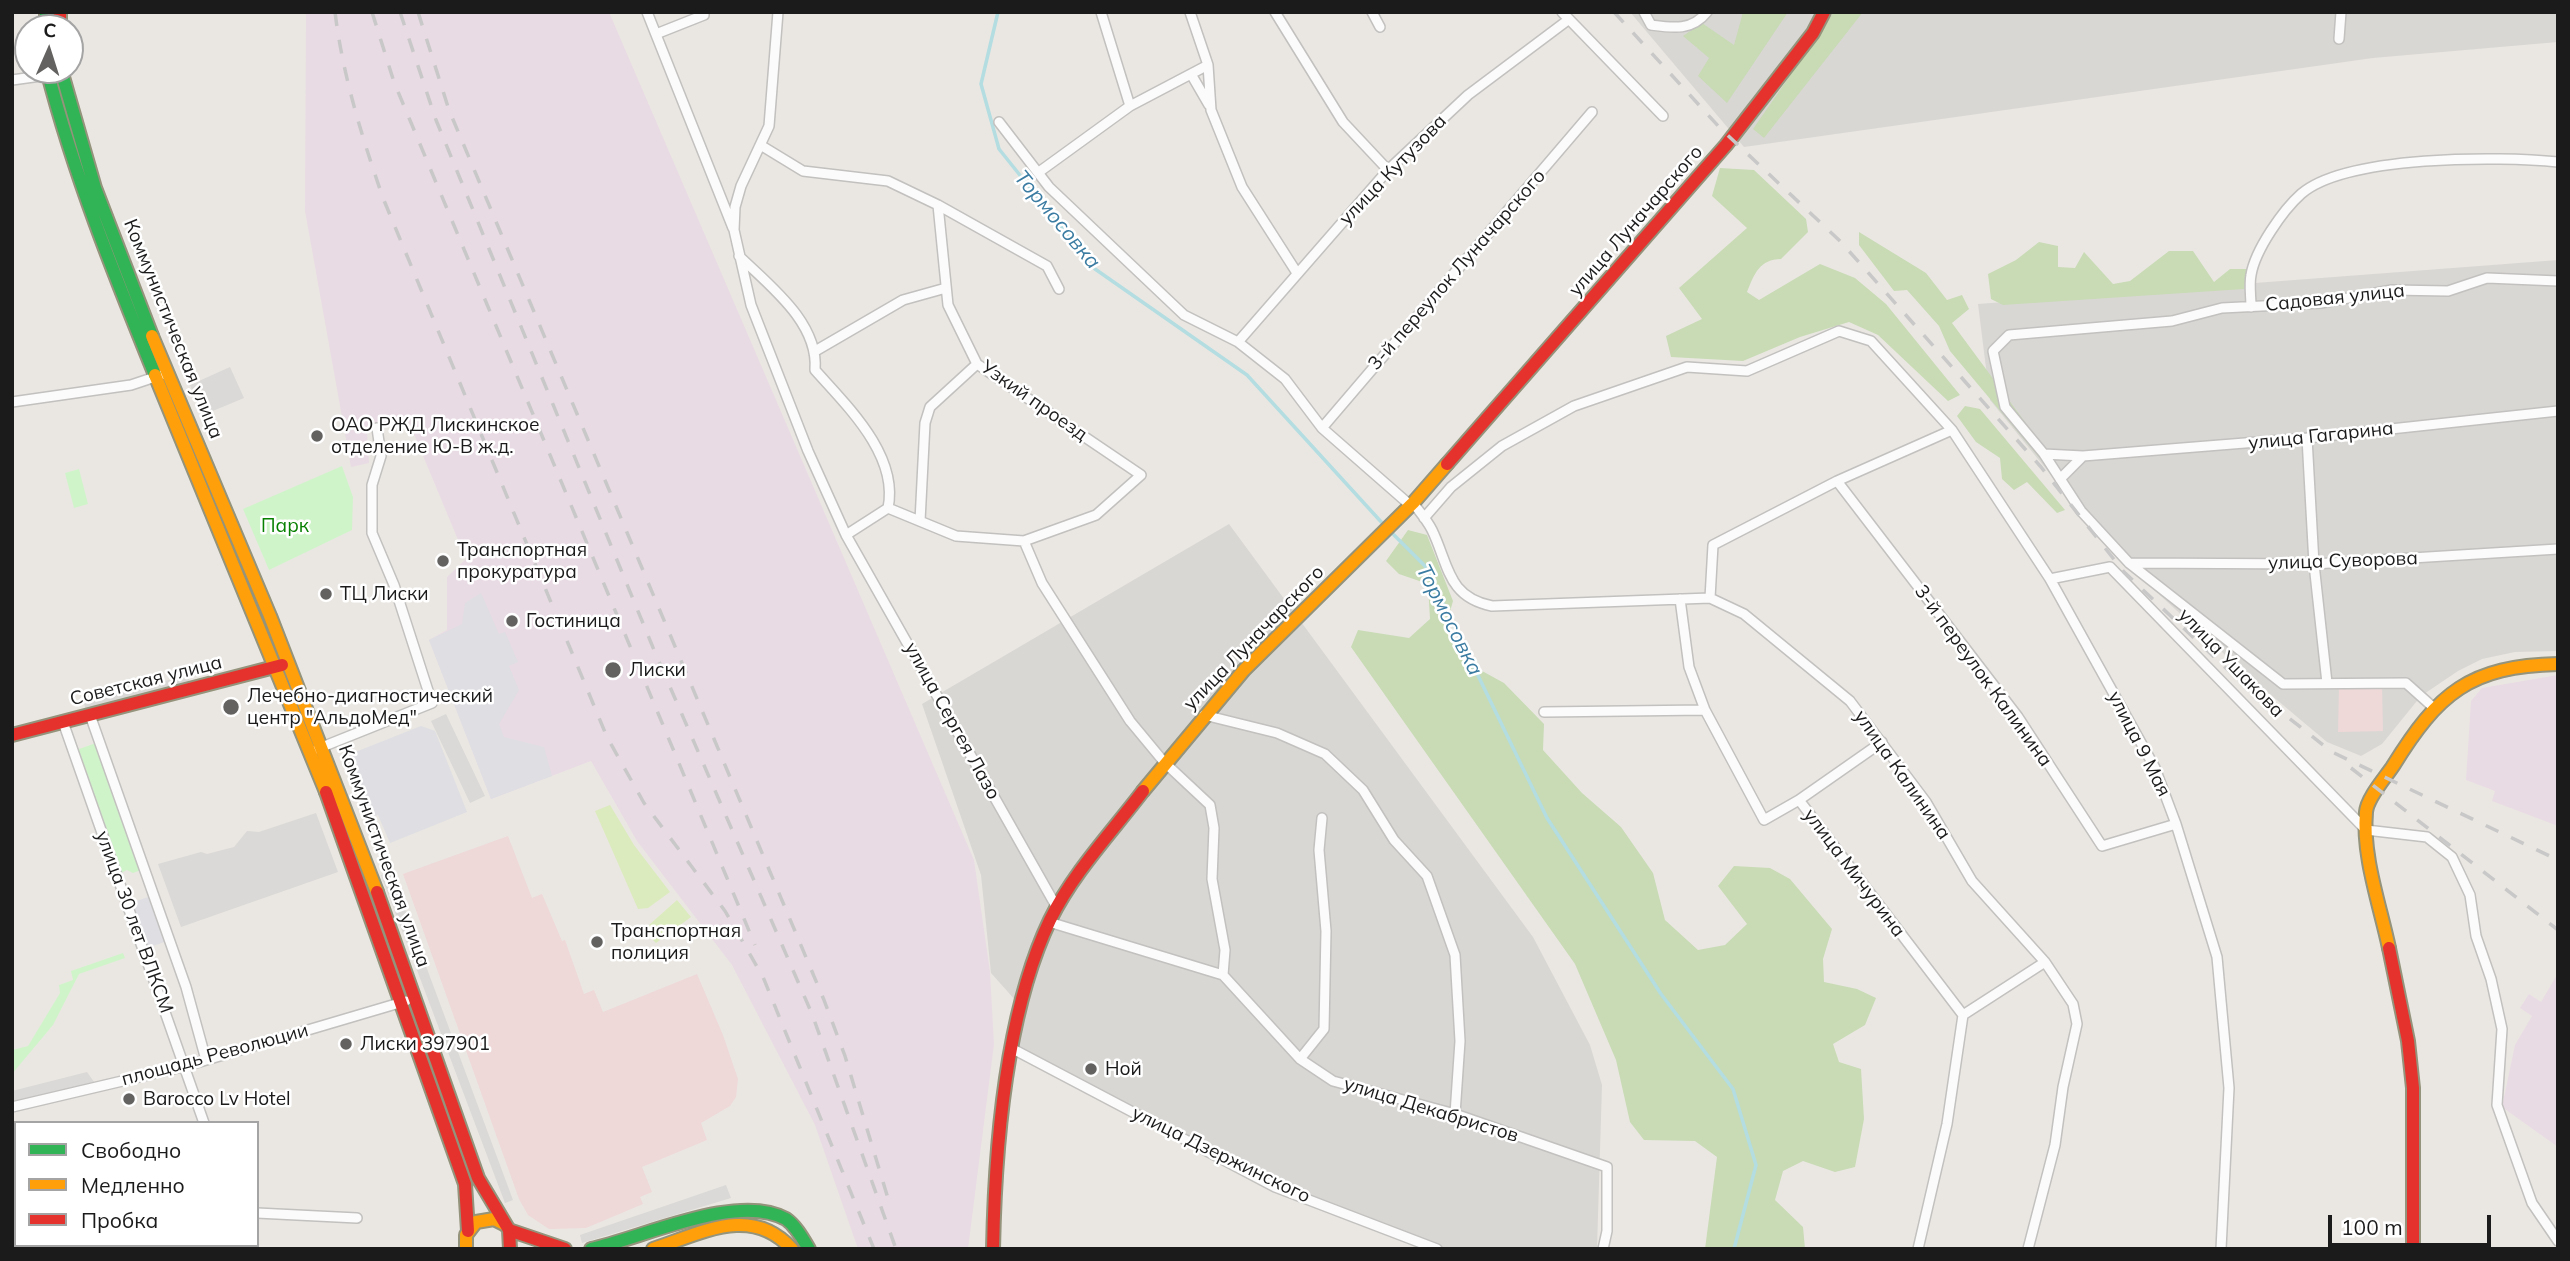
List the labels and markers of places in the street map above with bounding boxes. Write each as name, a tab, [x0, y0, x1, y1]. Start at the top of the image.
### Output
place label: ОАО РЖД Лискинское отделение Ю-В ж.д.	[331, 414, 540, 458]
marker: ОАО РЖД Лискинское отделение Ю-В ж.д.	[309, 428, 325, 444]
place label: Транспортная прокуратура	[457, 539, 587, 583]
marker: Транспортная прокуратура	[435, 553, 451, 569]
place label: ТЦ Лиски	[340, 583, 429, 605]
marker: ТЦ Лиски	[318, 586, 334, 602]
place label: Гостиница	[526, 610, 621, 632]
marker: Гостиница	[504, 613, 520, 629]
place label: Лиски	[629, 659, 686, 681]
marker: Лиски	[603, 660, 623, 680]
place label: Лечебно-диагностический центр "АльдоМед"	[247, 685, 493, 729]
marker: Лечебно-диагностический центр "АльдоМед"	[221, 697, 241, 717]
place label: Транспортная полиция	[611, 920, 741, 964]
marker: Транспортная полиция	[589, 934, 605, 950]
place label: Лиски 397901	[360, 1033, 490, 1055]
marker: Лиски 397901	[338, 1036, 354, 1052]
place label: Ной	[1105, 1058, 1142, 1080]
marker: Ной	[1083, 1061, 1099, 1077]
place label: Barocco Lv Hotel	[143, 1088, 291, 1110]
marker: Barocco Lv Hotel	[121, 1091, 137, 1107]

